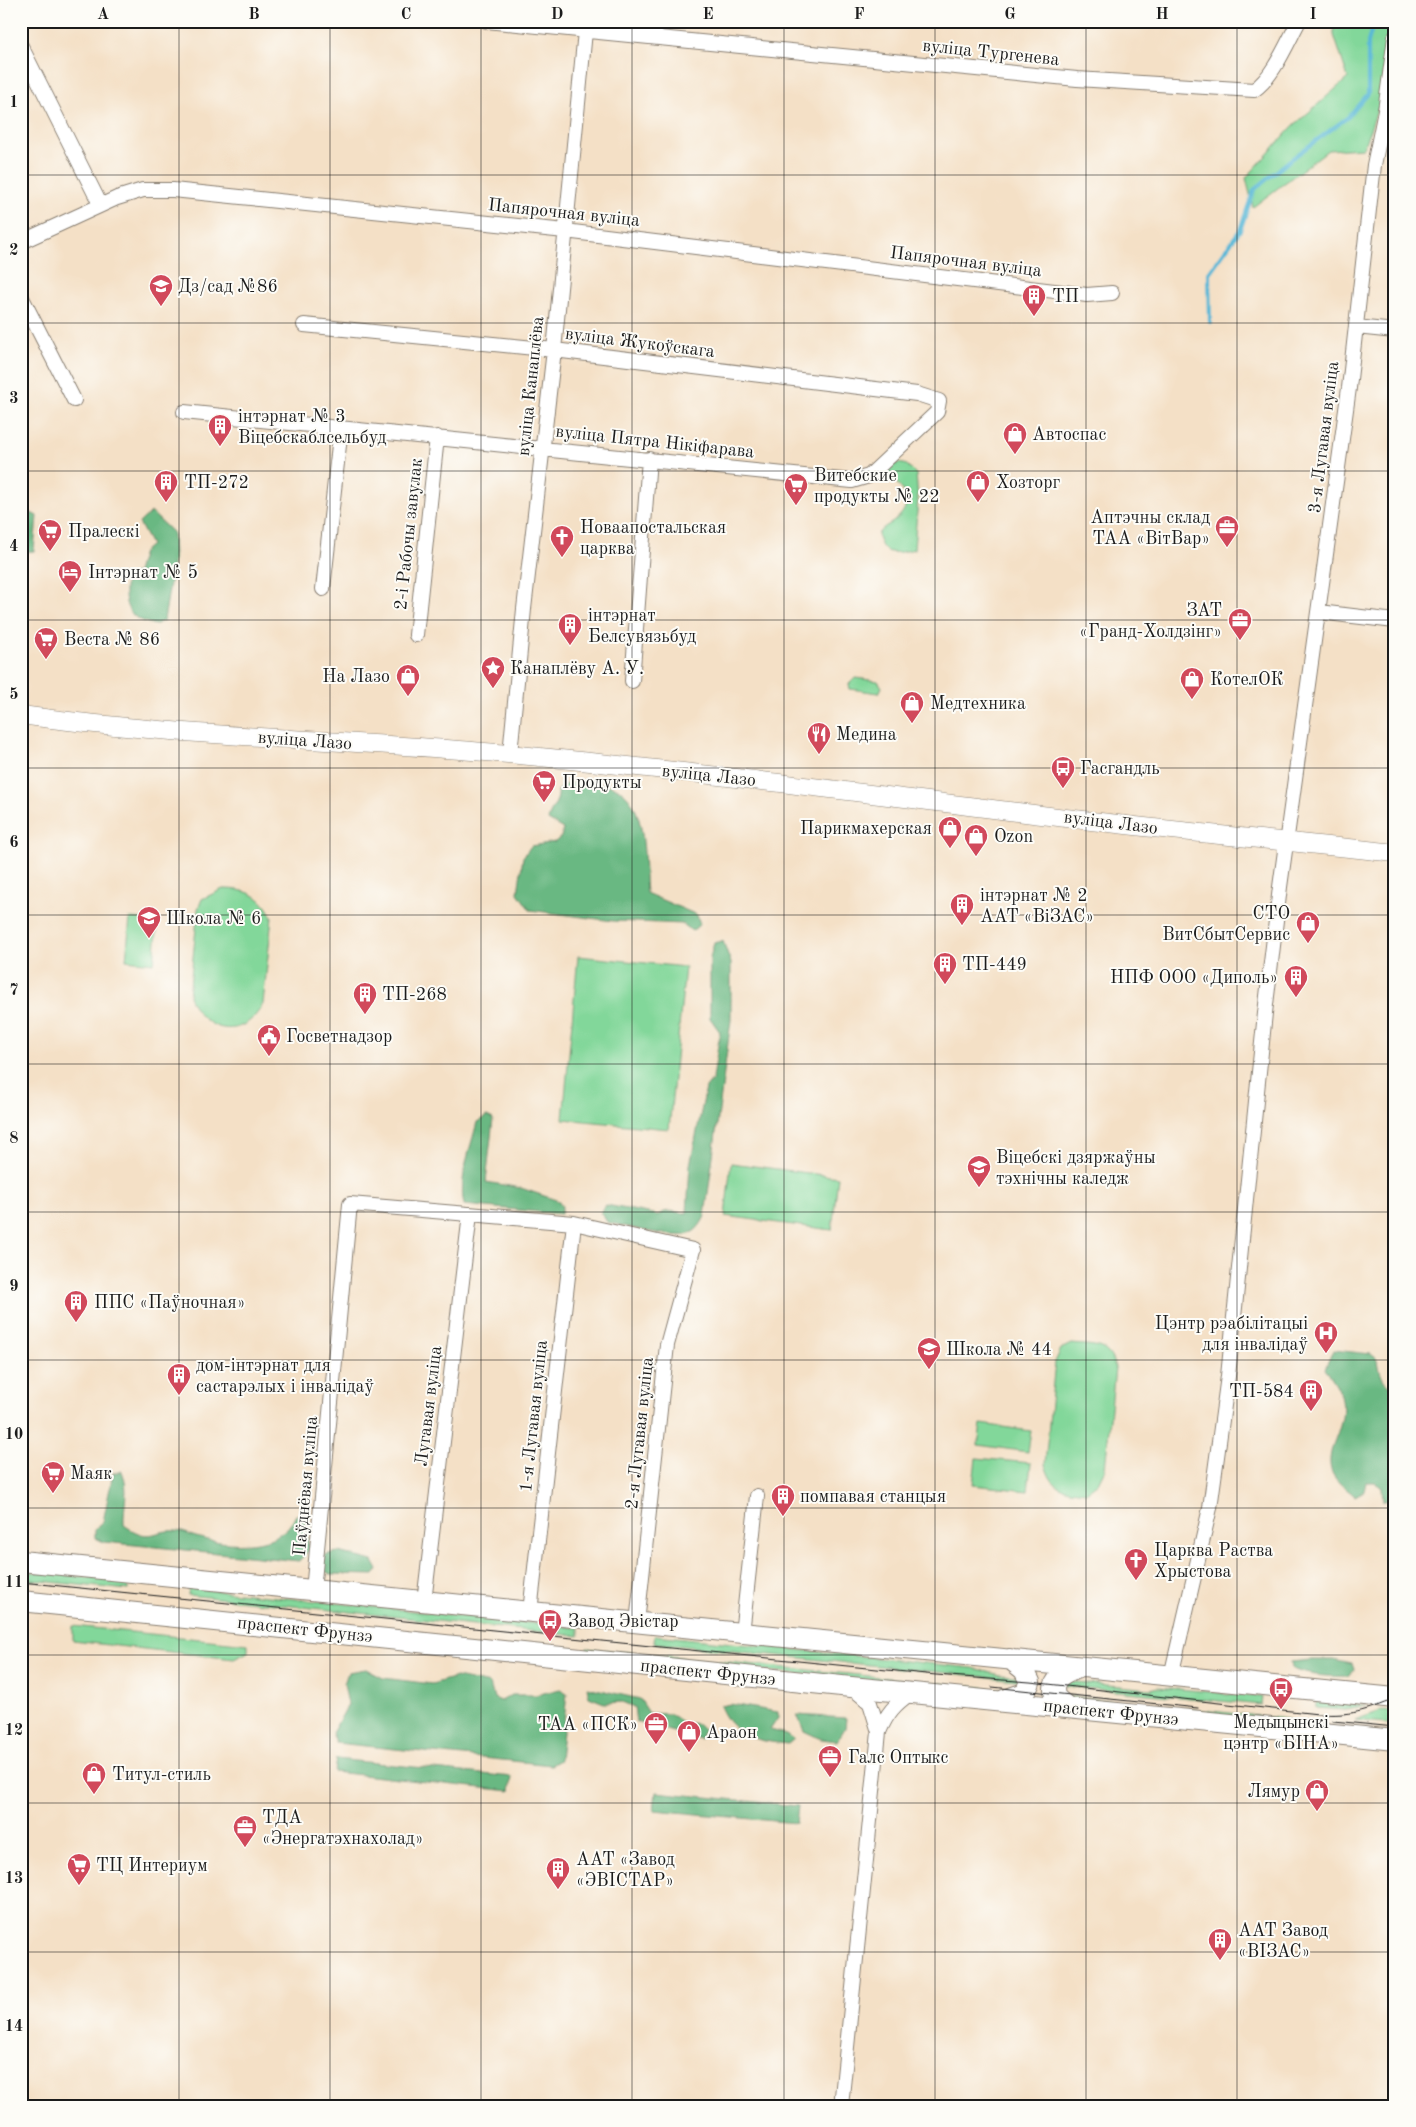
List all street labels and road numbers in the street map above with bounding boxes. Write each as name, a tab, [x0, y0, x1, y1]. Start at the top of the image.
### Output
street label: вуліца Тургенева	[922, 37, 1060, 69]
street label: Папярочная вуліца	[487, 196, 641, 230]
street label: Папярочная вуліца	[889, 244, 1043, 280]
street label: вуліца Канаплёва	[515, 315, 547, 457]
street label: вуліца Жукоўскага	[564, 325, 716, 361]
street label: 3-я Лугавая вуліца	[1306, 360, 1342, 514]
street label: вуліца Пятра Нікіфарава	[555, 423, 755, 462]
street label: 2-і Рабочы завулак	[392, 457, 426, 611]
street label: вуліца Лазо	[257, 729, 353, 753]
street label: вуліца Лазо	[661, 762, 757, 790]
street label: вуліца Лазо	[1063, 808, 1159, 838]
street label: 1-я Лугавая вуліца	[517, 1339, 551, 1493]
street label: Лугавая вуліца	[413, 1345, 445, 1468]
street label: 2-я Лугавая вуліца	[623, 1356, 657, 1510]
street label: Паўднёвая вуліца	[291, 1415, 321, 1557]
street label: праспект Фрунзэ	[236, 1614, 373, 1646]
street label: праспект Фрунзэ	[639, 1657, 776, 1689]
street label: праспект Фрунзэ	[1042, 1697, 1179, 1729]

